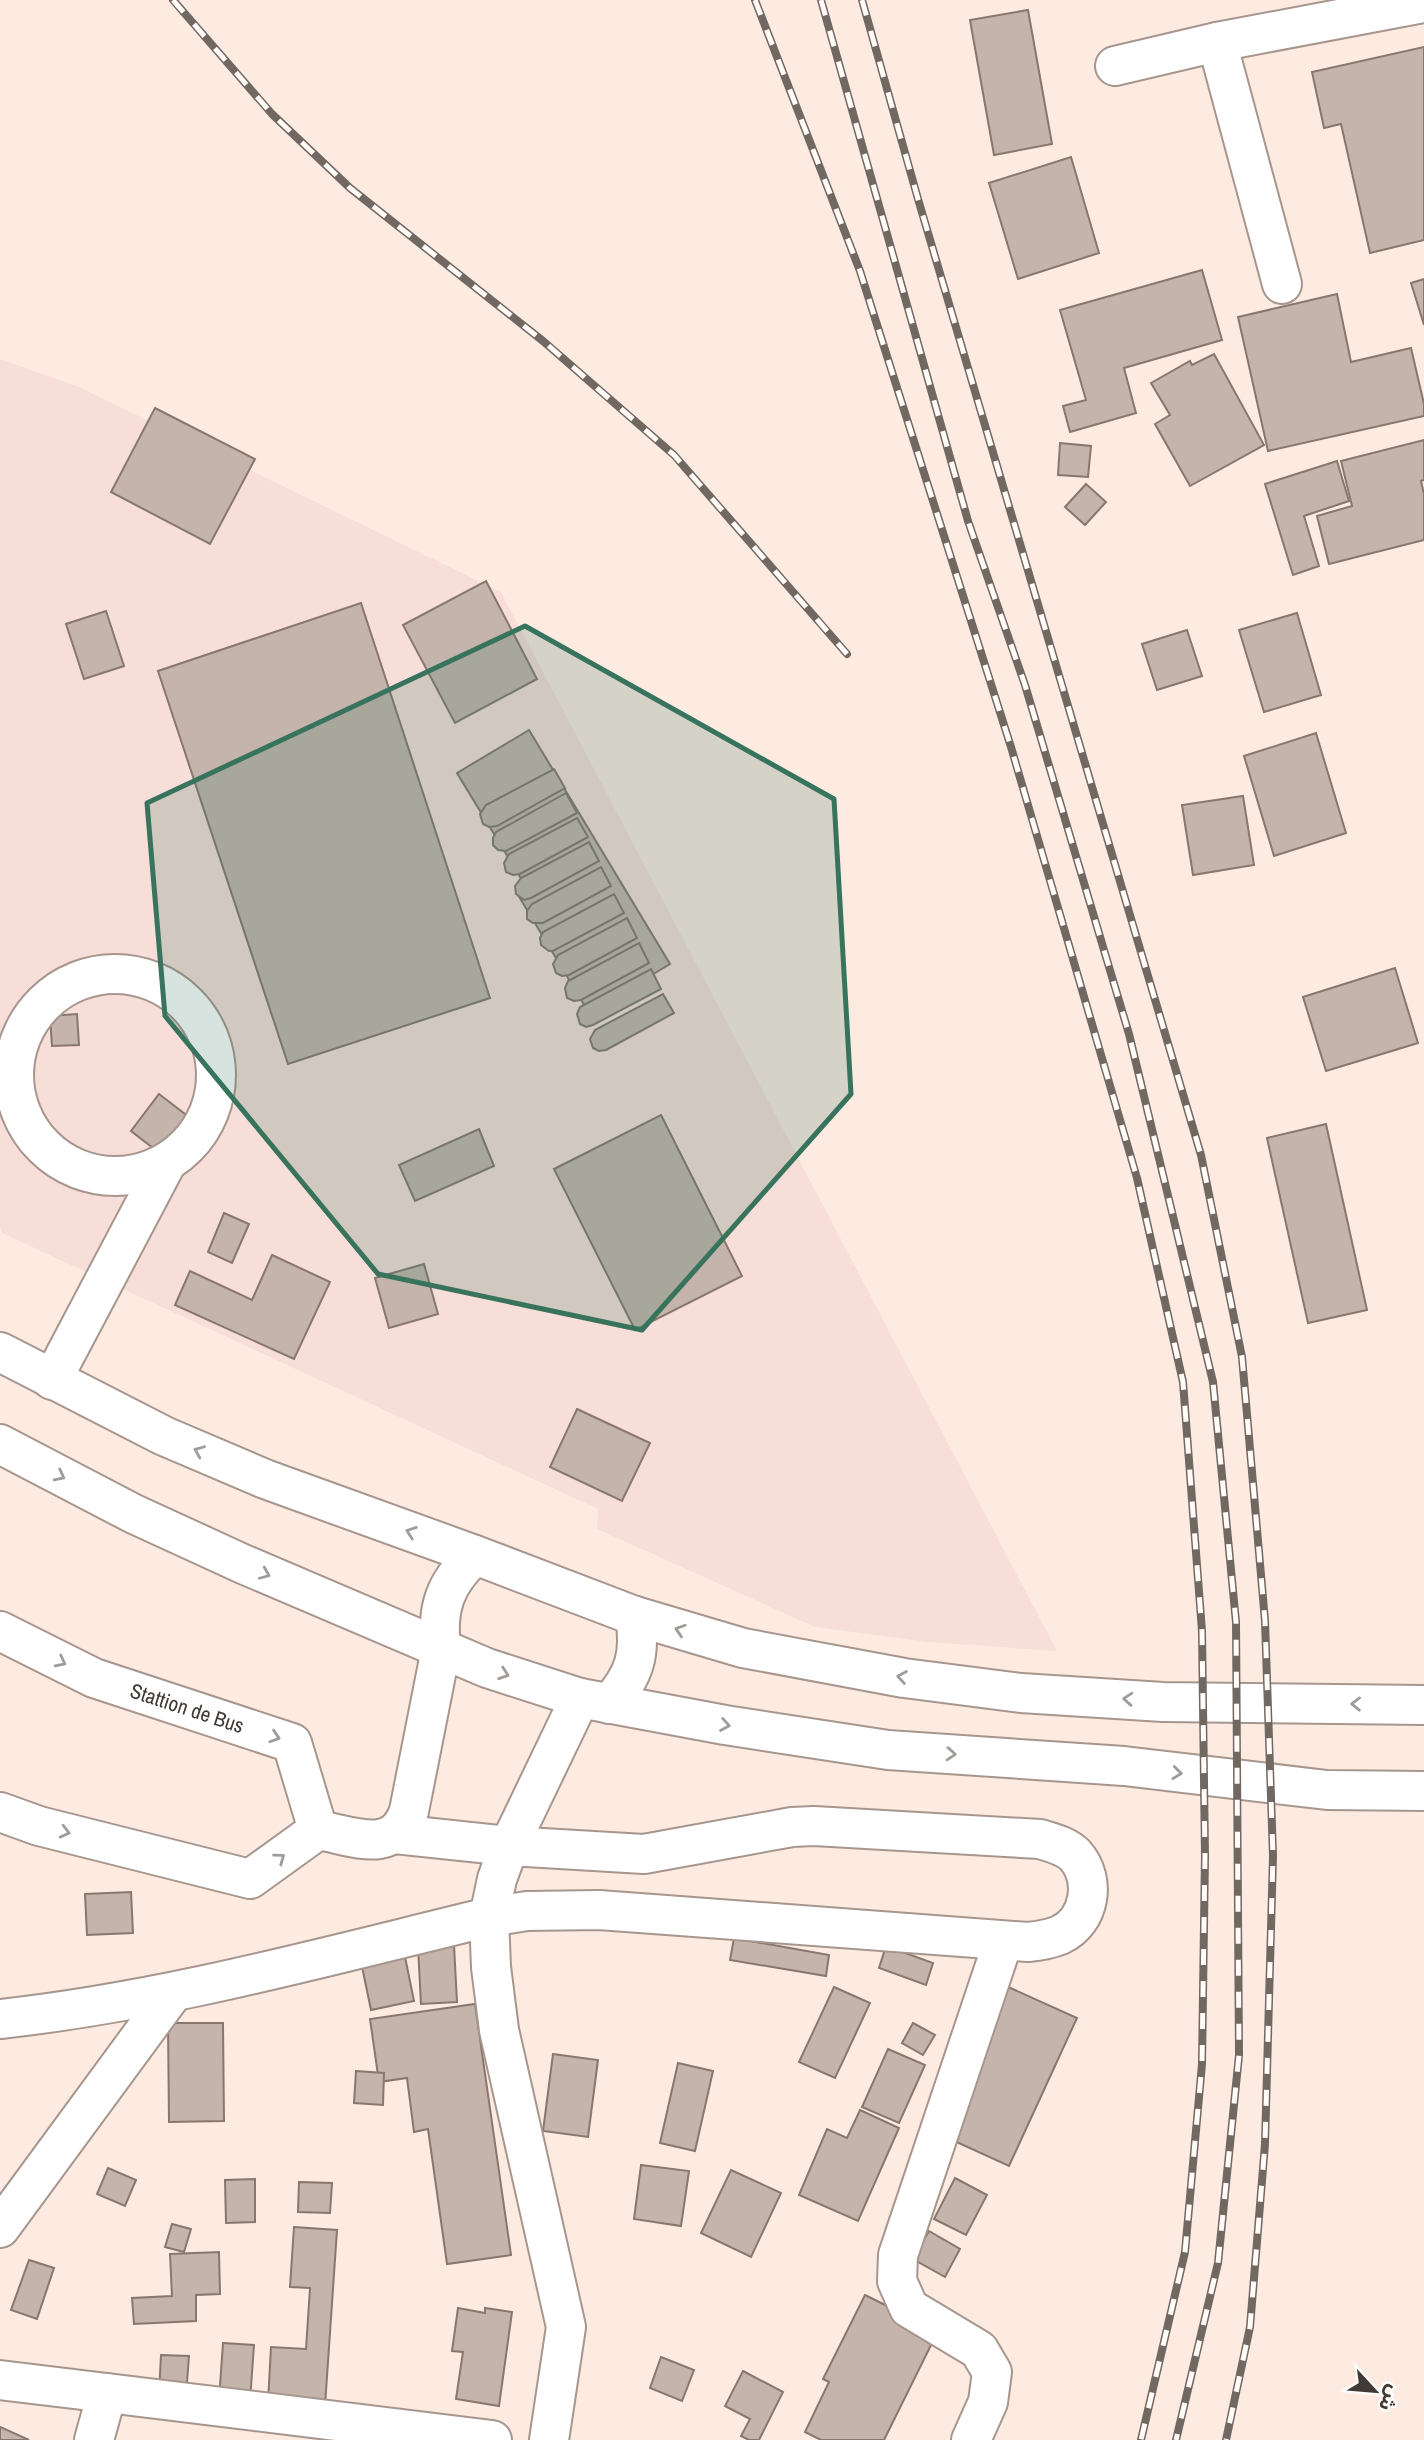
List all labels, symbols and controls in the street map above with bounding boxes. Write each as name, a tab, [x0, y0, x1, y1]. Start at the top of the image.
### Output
one-way arrow	[193, 1445, 206, 1459]
one-way arrow	[53, 1467, 65, 1481]
one-way arrow	[406, 1526, 418, 1540]
one-way arrow	[258, 1566, 271, 1580]
one-way arrow	[674, 1624, 686, 1639]
one-way arrow	[54, 1654, 66, 1668]
one-way arrow	[497, 1666, 510, 1680]
one-way arrow	[896, 1670, 908, 1685]
street label: Stattion de Bus	[127, 1676, 248, 1740]
one-way arrow	[1123, 1692, 1134, 1707]
one-way arrow	[1350, 1696, 1361, 1712]
one-way arrow	[719, 1717, 731, 1732]
one-way arrow	[269, 1729, 281, 1743]
one-way arrow	[946, 1746, 957, 1761]
one-way arrow	[1172, 1765, 1183, 1780]
one-way arrow	[59, 1824, 71, 1838]
one-way arrow	[272, 1853, 284, 1866]
north arrow	[1340, 2356, 1410, 2426]
text: ش	[1373, 2381, 1408, 2416]

